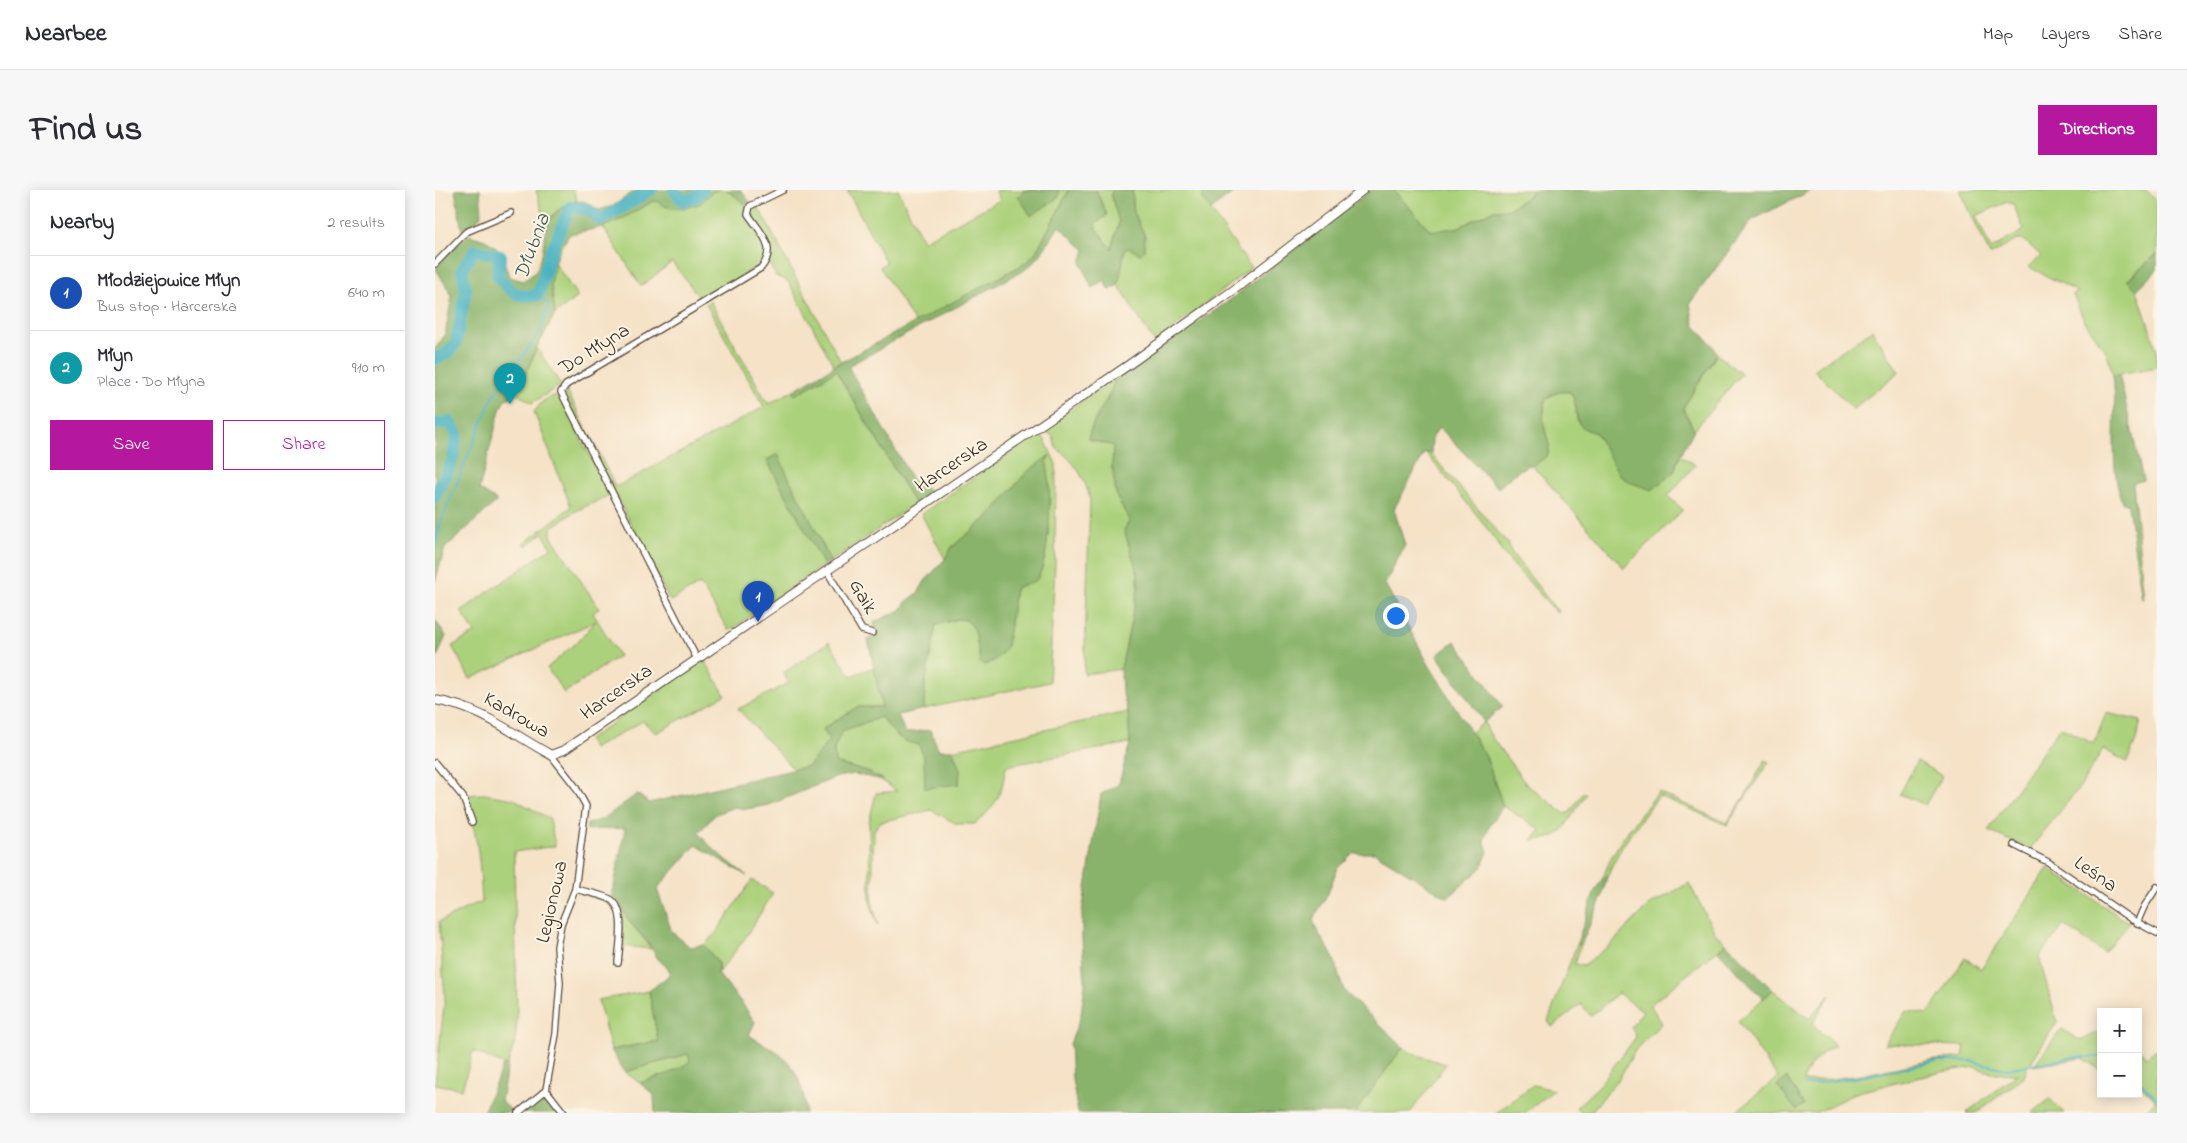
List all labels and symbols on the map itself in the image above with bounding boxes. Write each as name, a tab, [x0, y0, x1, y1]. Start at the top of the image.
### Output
water label: Dłubnia	[507, 209, 559, 284]
street label: Do Młyna	[553, 317, 636, 384]
pin: 2	[494, 363, 526, 404]
street label: Harcerska	[910, 431, 994, 501]
street label: Gaik	[841, 574, 884, 620]
pin: 1	[742, 581, 774, 622]
your location	[1383, 603, 1409, 629]
street label: Harcerska	[575, 657, 659, 729]
street label: Kadrowa	[477, 685, 555, 747]
street label: Leśna	[2067, 850, 2123, 900]
street label: Legionowa	[529, 858, 577, 946]

